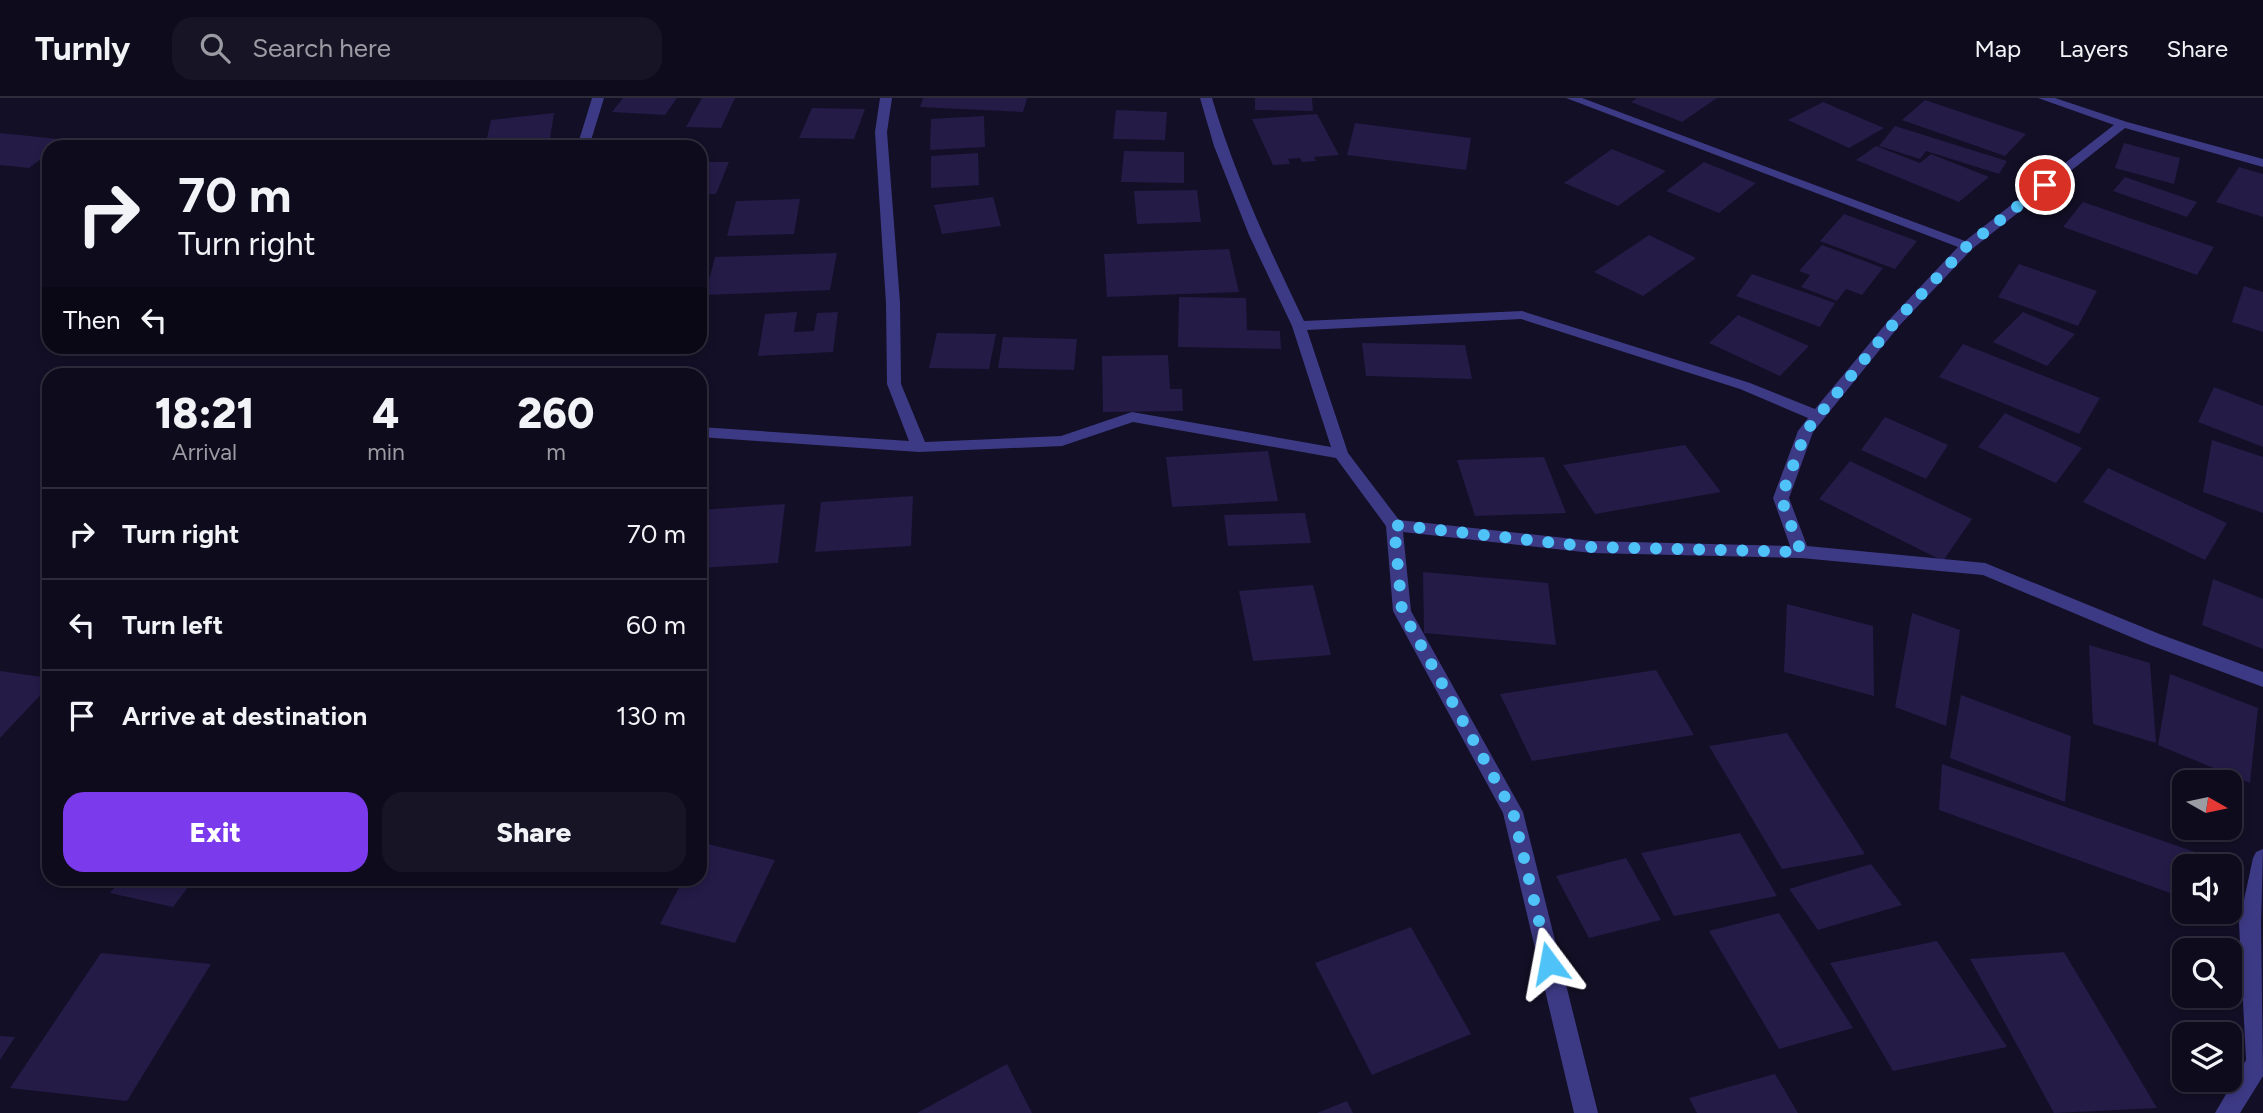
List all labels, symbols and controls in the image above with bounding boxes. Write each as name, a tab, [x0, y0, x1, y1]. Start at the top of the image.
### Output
search box	[172, 17, 662, 80]
text: Turnly	[35, 29, 130, 68]
icon: search	[196, 29, 234, 67]
text: Search here	[252, 32, 391, 64]
text: Map	[1974, 34, 2021, 63]
text: Layers	[2059, 34, 2128, 63]
text: Share	[2166, 34, 2228, 63]
pin	[2015, 155, 2075, 215]
text: 70 m	[178, 165, 291, 224]
icon: arrive	[2026, 166, 2064, 204]
icon: right	[63, 168, 154, 259]
text: Turn right	[178, 225, 316, 263]
icon: left	[135, 301, 173, 339]
text: Then	[63, 304, 121, 336]
text: 18:21	[155, 388, 254, 439]
text: 4	[373, 388, 399, 439]
text: 260	[518, 388, 594, 439]
text: Arrival	[172, 438, 237, 466]
text: min	[367, 438, 405, 466]
text: m	[546, 438, 566, 466]
icon: right	[63, 515, 101, 553]
text: Turn right	[122, 518, 239, 550]
text: 70 m	[627, 518, 686, 550]
icon: left	[63, 606, 101, 644]
text: Turn left	[122, 609, 223, 641]
text: 60 m	[626, 609, 686, 641]
icon: arrive	[63, 697, 101, 735]
text: Arrive at destination	[122, 700, 367, 732]
text: 130 m	[616, 700, 686, 732]
north arrow	[2172, 770, 2242, 840]
map controls	[2172, 770, 2242, 1092]
button: Exit	[63, 792, 368, 872]
button: Share	[382, 792, 686, 872]
button: sound	[2172, 854, 2242, 924]
position arrow	[1512, 926, 1586, 1000]
button: search	[2172, 938, 2242, 1008]
button: layers	[2172, 1022, 2242, 1092]

